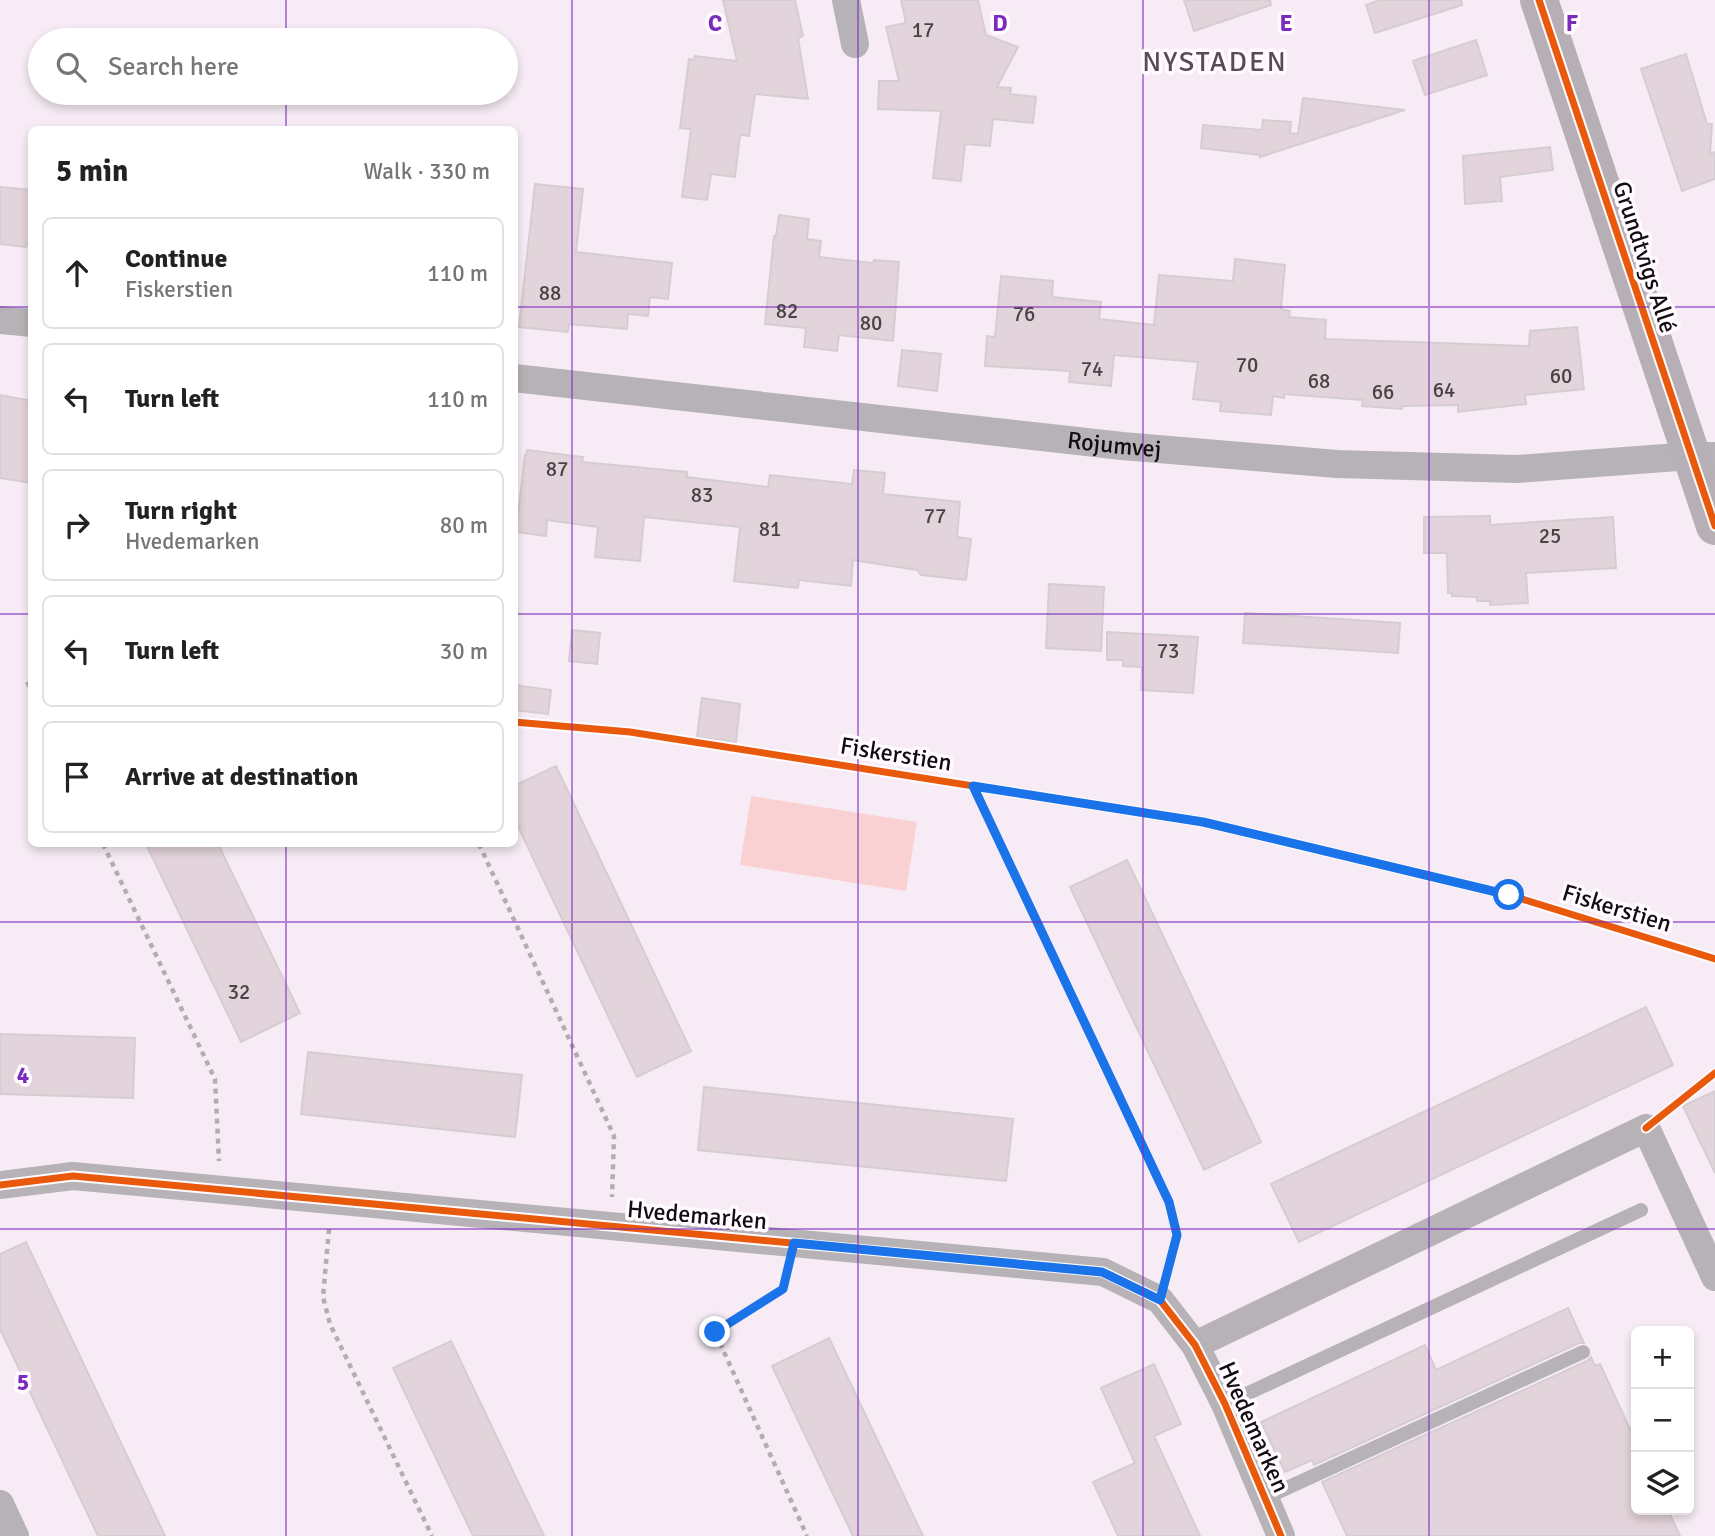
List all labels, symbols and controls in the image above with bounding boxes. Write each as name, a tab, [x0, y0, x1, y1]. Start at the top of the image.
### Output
text: C	[708, 9, 722, 38]
text: D	[992, 9, 1008, 38]
text: E	[1279, 9, 1293, 38]
text: F	[1566, 9, 1578, 38]
house number: 17	[912, 17, 934, 43]
search box	[28, 28, 518, 105]
district label: NYSTADEN	[1142, 45, 1288, 79]
icon: search	[52, 48, 90, 86]
text: Search here	[108, 51, 239, 83]
text: 5 min	[56, 153, 128, 190]
text: Walk · 330 m	[364, 157, 490, 186]
street label: Grundtvigs Allé	[1606, 177, 1684, 337]
text: Continue	[125, 243, 227, 275]
icon: ahead	[58, 254, 96, 292]
text: 110 m	[427, 259, 488, 288]
text: Fiskerstien	[125, 275, 233, 304]
house number: 88	[539, 280, 561, 306]
house number: 82	[776, 298, 798, 324]
house number: 76	[1013, 301, 1035, 327]
house number: 80	[860, 310, 882, 336]
house number: 70	[1236, 352, 1258, 378]
house number: 74	[1081, 356, 1103, 382]
house number: 60	[1550, 363, 1572, 389]
house number: 68	[1308, 368, 1330, 394]
house number: 64	[1433, 377, 1455, 403]
house number: 66	[1372, 379, 1394, 405]
icon: left	[58, 380, 96, 418]
text: Turn left	[125, 383, 219, 415]
text: 110 m	[427, 385, 488, 414]
street label: Rojumvej	[1066, 425, 1163, 464]
house number: 87	[546, 456, 568, 482]
house number: 83	[691, 482, 713, 508]
text: Turn right	[125, 495, 237, 527]
house number: 77	[924, 503, 946, 529]
icon: right	[58, 506, 96, 544]
text: 80 m	[440, 511, 488, 540]
house number: 81	[759, 516, 781, 542]
house number: 25	[1539, 523, 1561, 549]
text: Hvedemarken	[125, 527, 259, 556]
icon: left	[58, 632, 96, 670]
text: Turn left	[125, 635, 219, 667]
text: 30 m	[440, 637, 488, 666]
house number: 73	[1157, 638, 1179, 664]
street label: Fiskerstien	[838, 730, 954, 778]
icon: arrive	[58, 758, 96, 796]
text: Arrive at destination	[125, 761, 358, 793]
street label: Fiskerstien	[1559, 877, 1675, 939]
route start	[1493, 879, 1524, 910]
house number: 32	[228, 979, 250, 1005]
text: 4	[17, 1061, 29, 1090]
street label: Hvedemarken	[626, 1194, 768, 1236]
route end	[699, 1316, 730, 1347]
map controls	[1631, 1326, 1694, 1515]
button: +	[1631, 1326, 1694, 1389]
street label: Hvedemarken	[1212, 1357, 1296, 1497]
text: 5	[17, 1368, 29, 1397]
button: −	[1631, 1389, 1694, 1452]
button: layers	[1631, 1452, 1694, 1515]

